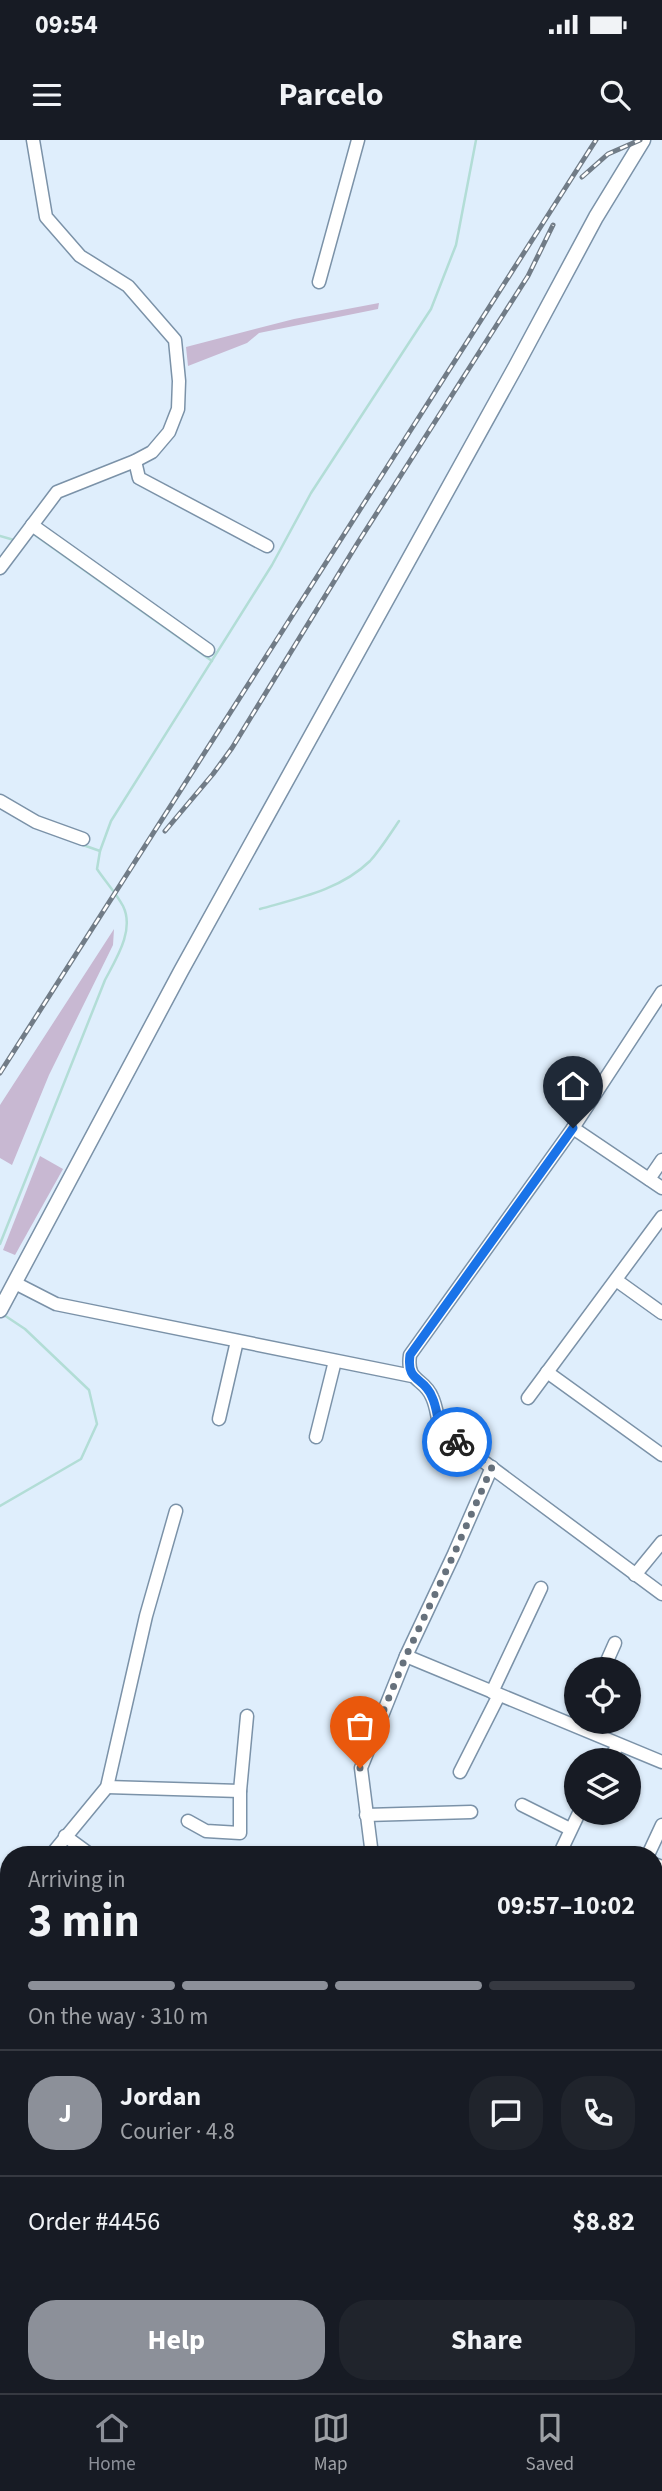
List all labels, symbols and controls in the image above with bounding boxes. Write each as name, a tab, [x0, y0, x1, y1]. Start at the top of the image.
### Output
text: 09:54	[35, 6, 98, 43]
text: Parcelo	[279, 72, 383, 118]
icon: menu	[28, 76, 66, 114]
icon: search	[596, 76, 634, 114]
pin	[543, 1056, 603, 1128]
icon: home	[554, 1067, 592, 1105]
courier	[422, 1407, 492, 1477]
icon: bike	[438, 1423, 476, 1461]
map controls	[564, 1657, 641, 1825]
button: locate	[564, 1657, 641, 1734]
pin	[330, 1696, 390, 1768]
icon: bag	[341, 1707, 379, 1745]
button: layers	[564, 1748, 641, 1825]
text: Arriving in	[28, 1863, 126, 1896]
text: 09:57–10:02	[497, 1887, 635, 1924]
text: 3 min	[28, 1889, 140, 1954]
text: On the way · 310 m	[28, 2000, 208, 2033]
button: chat	[469, 2076, 543, 2150]
button: phone	[561, 2076, 635, 2150]
text: Jordan	[120, 2078, 201, 2115]
text: J	[58, 2095, 72, 2132]
text: Courier · 4.8	[120, 2115, 235, 2148]
text: Order #4456	[28, 2203, 160, 2240]
text: $8.82	[572, 2203, 635, 2240]
button: Help	[28, 2300, 325, 2380]
button: Share	[339, 2300, 635, 2380]
tab: Home	[88, 2409, 136, 2478]
tab: Map	[312, 2409, 350, 2478]
tab: Saved	[526, 2409, 574, 2478]

